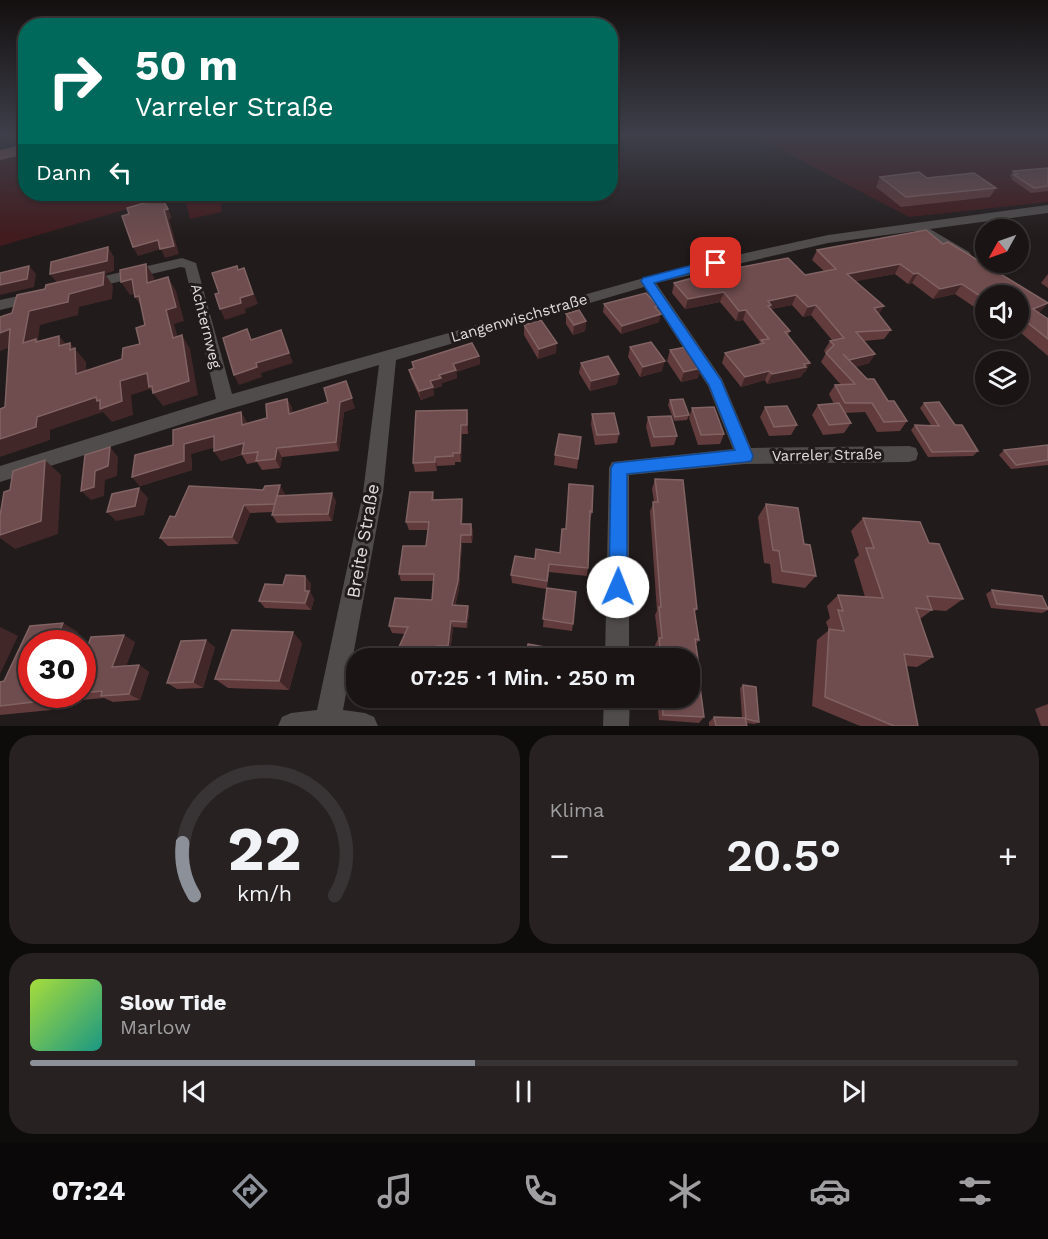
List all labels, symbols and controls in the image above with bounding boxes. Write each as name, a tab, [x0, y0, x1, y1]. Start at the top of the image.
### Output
text: 50 m	[135, 41, 238, 90]
icon: right	[36, 42, 114, 120]
text: Varreler Straße	[135, 91, 334, 123]
icon: left	[104, 156, 137, 189]
text: Dann	[36, 160, 92, 185]
north arrow	[975, 219, 1029, 273]
map controls	[975, 219, 1029, 405]
pin	[690, 237, 741, 288]
icon: arrive	[699, 246, 732, 279]
street label: Achternweg	[187, 282, 225, 370]
button: sound	[975, 285, 1029, 339]
street label: Langenwischstraße	[449, 290, 589, 346]
button: layers	[975, 351, 1029, 405]
street label: Varreler Straße	[772, 445, 882, 465]
street label: Breite Straße	[342, 482, 383, 600]
position arrow	[586, 555, 650, 619]
speed limit sign: 30	[18, 630, 96, 708]
text: 07:25 · 1 Min. · 250 m	[410, 665, 636, 690]
text: Klima	[550, 798, 604, 822]
text: 22	[227, 812, 301, 885]
text: 20.5°	[726, 829, 841, 882]
text: −	[550, 836, 569, 875]
text: +	[998, 836, 1018, 875]
text: km/h	[237, 882, 292, 907]
text: Slow Tide	[120, 990, 227, 1015]
text: Marlow	[120, 1015, 191, 1039]
icon: previous	[178, 1075, 211, 1108]
icon: pause	[507, 1075, 540, 1108]
icon: next	[837, 1075, 870, 1108]
icon: directions	[229, 1170, 271, 1212]
icon: music	[374, 1170, 416, 1212]
icon: phone	[519, 1170, 561, 1212]
icon: climate	[664, 1170, 706, 1212]
icon: car	[809, 1170, 851, 1212]
icon: filters	[954, 1170, 996, 1212]
text: 07:24	[52, 1175, 126, 1207]

